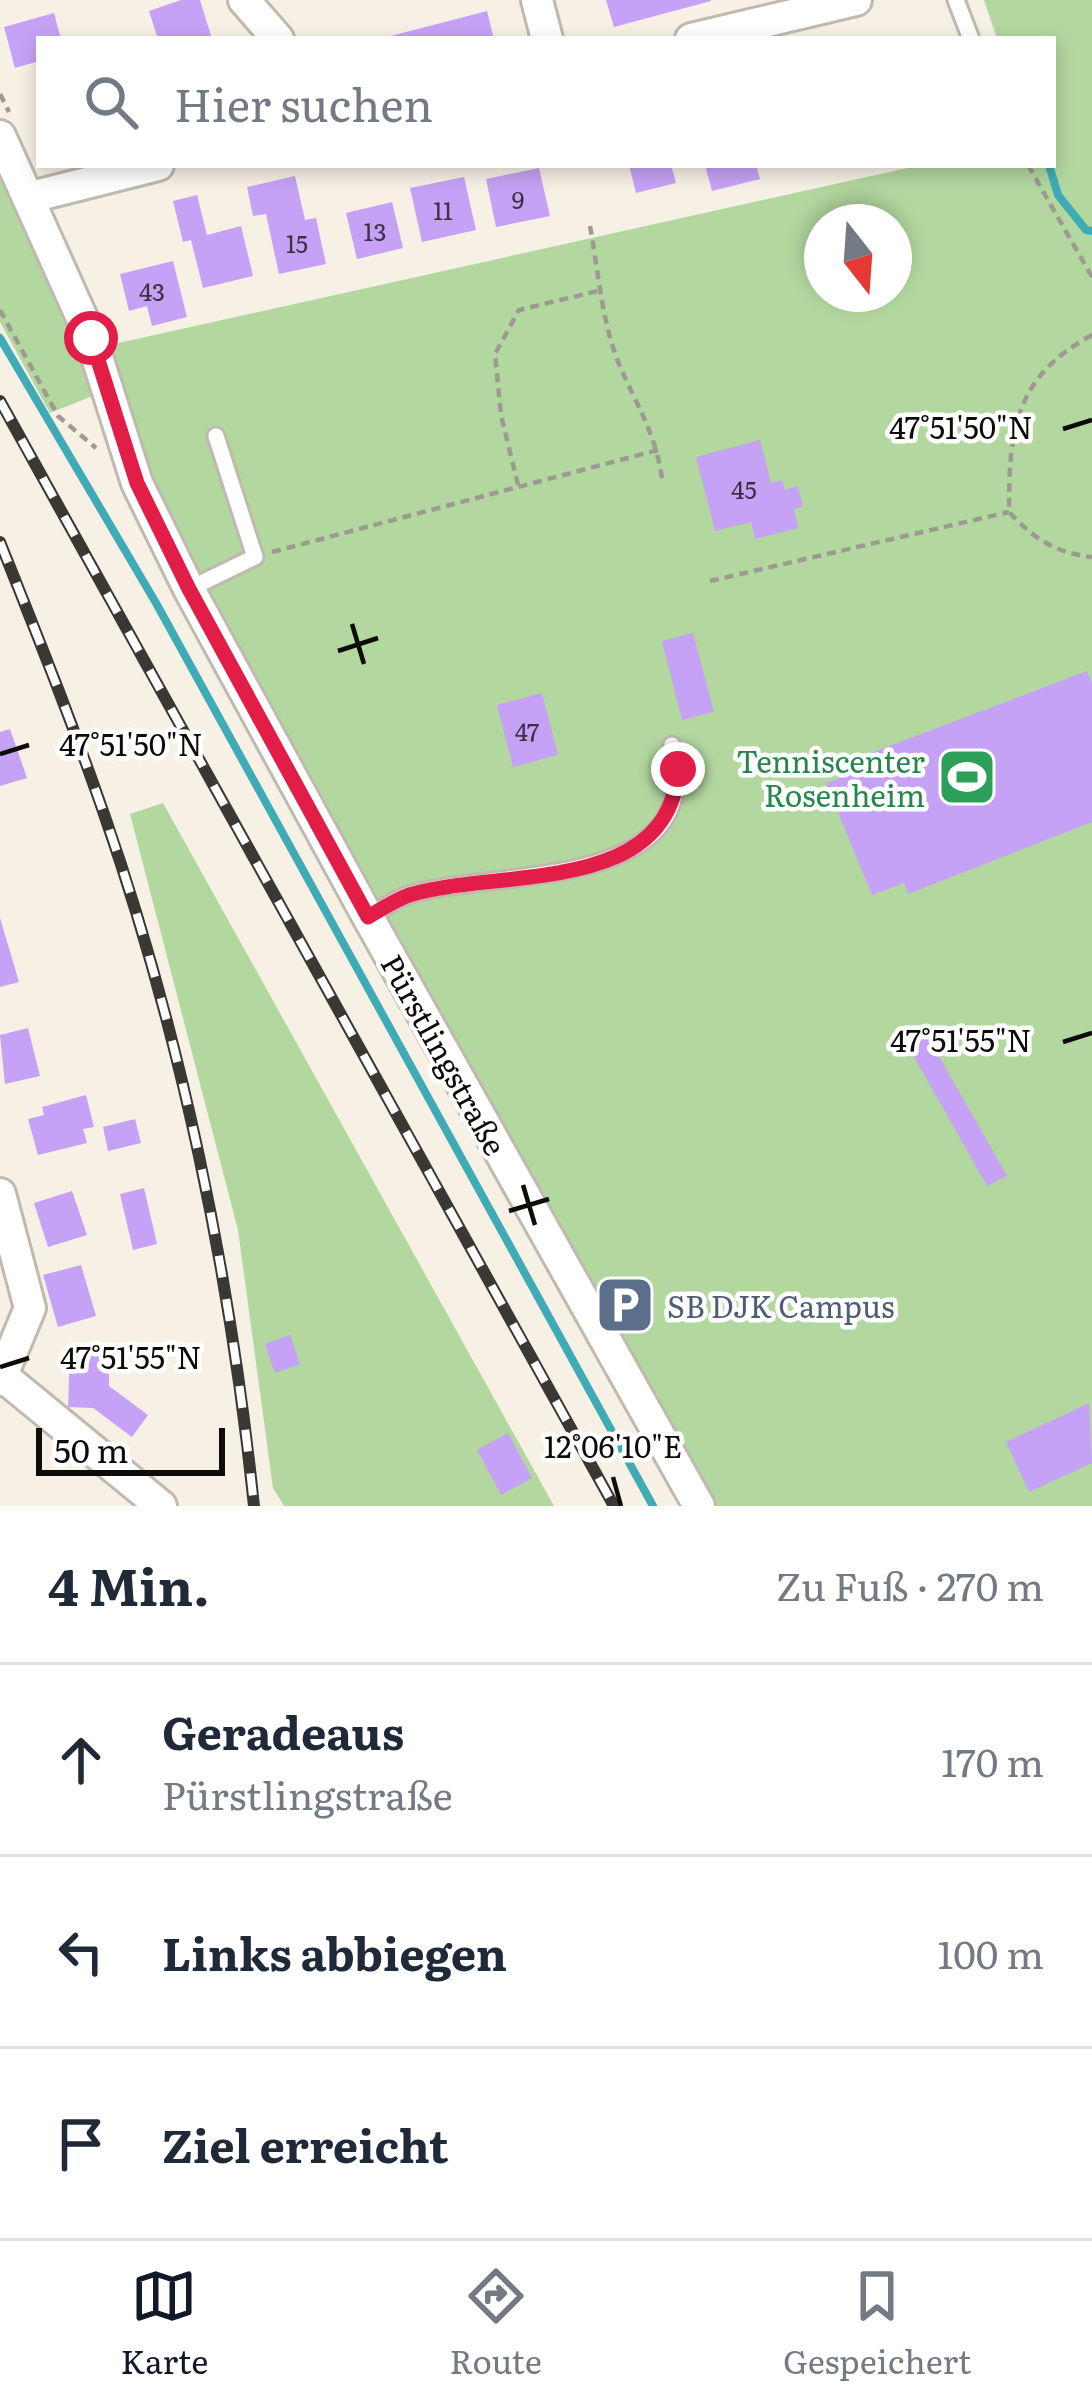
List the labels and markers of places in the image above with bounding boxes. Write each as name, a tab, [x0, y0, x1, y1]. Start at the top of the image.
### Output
place label: Tenniscenter Rosenheim	[736, 738, 925, 816]
sports icon: Tenniscenter Rosenheim	[936, 746, 998, 808]
parking icon: SB DJK Campus	[594, 1274, 656, 1336]
place label: SB DJK Campus	[667, 1283, 895, 1327]

